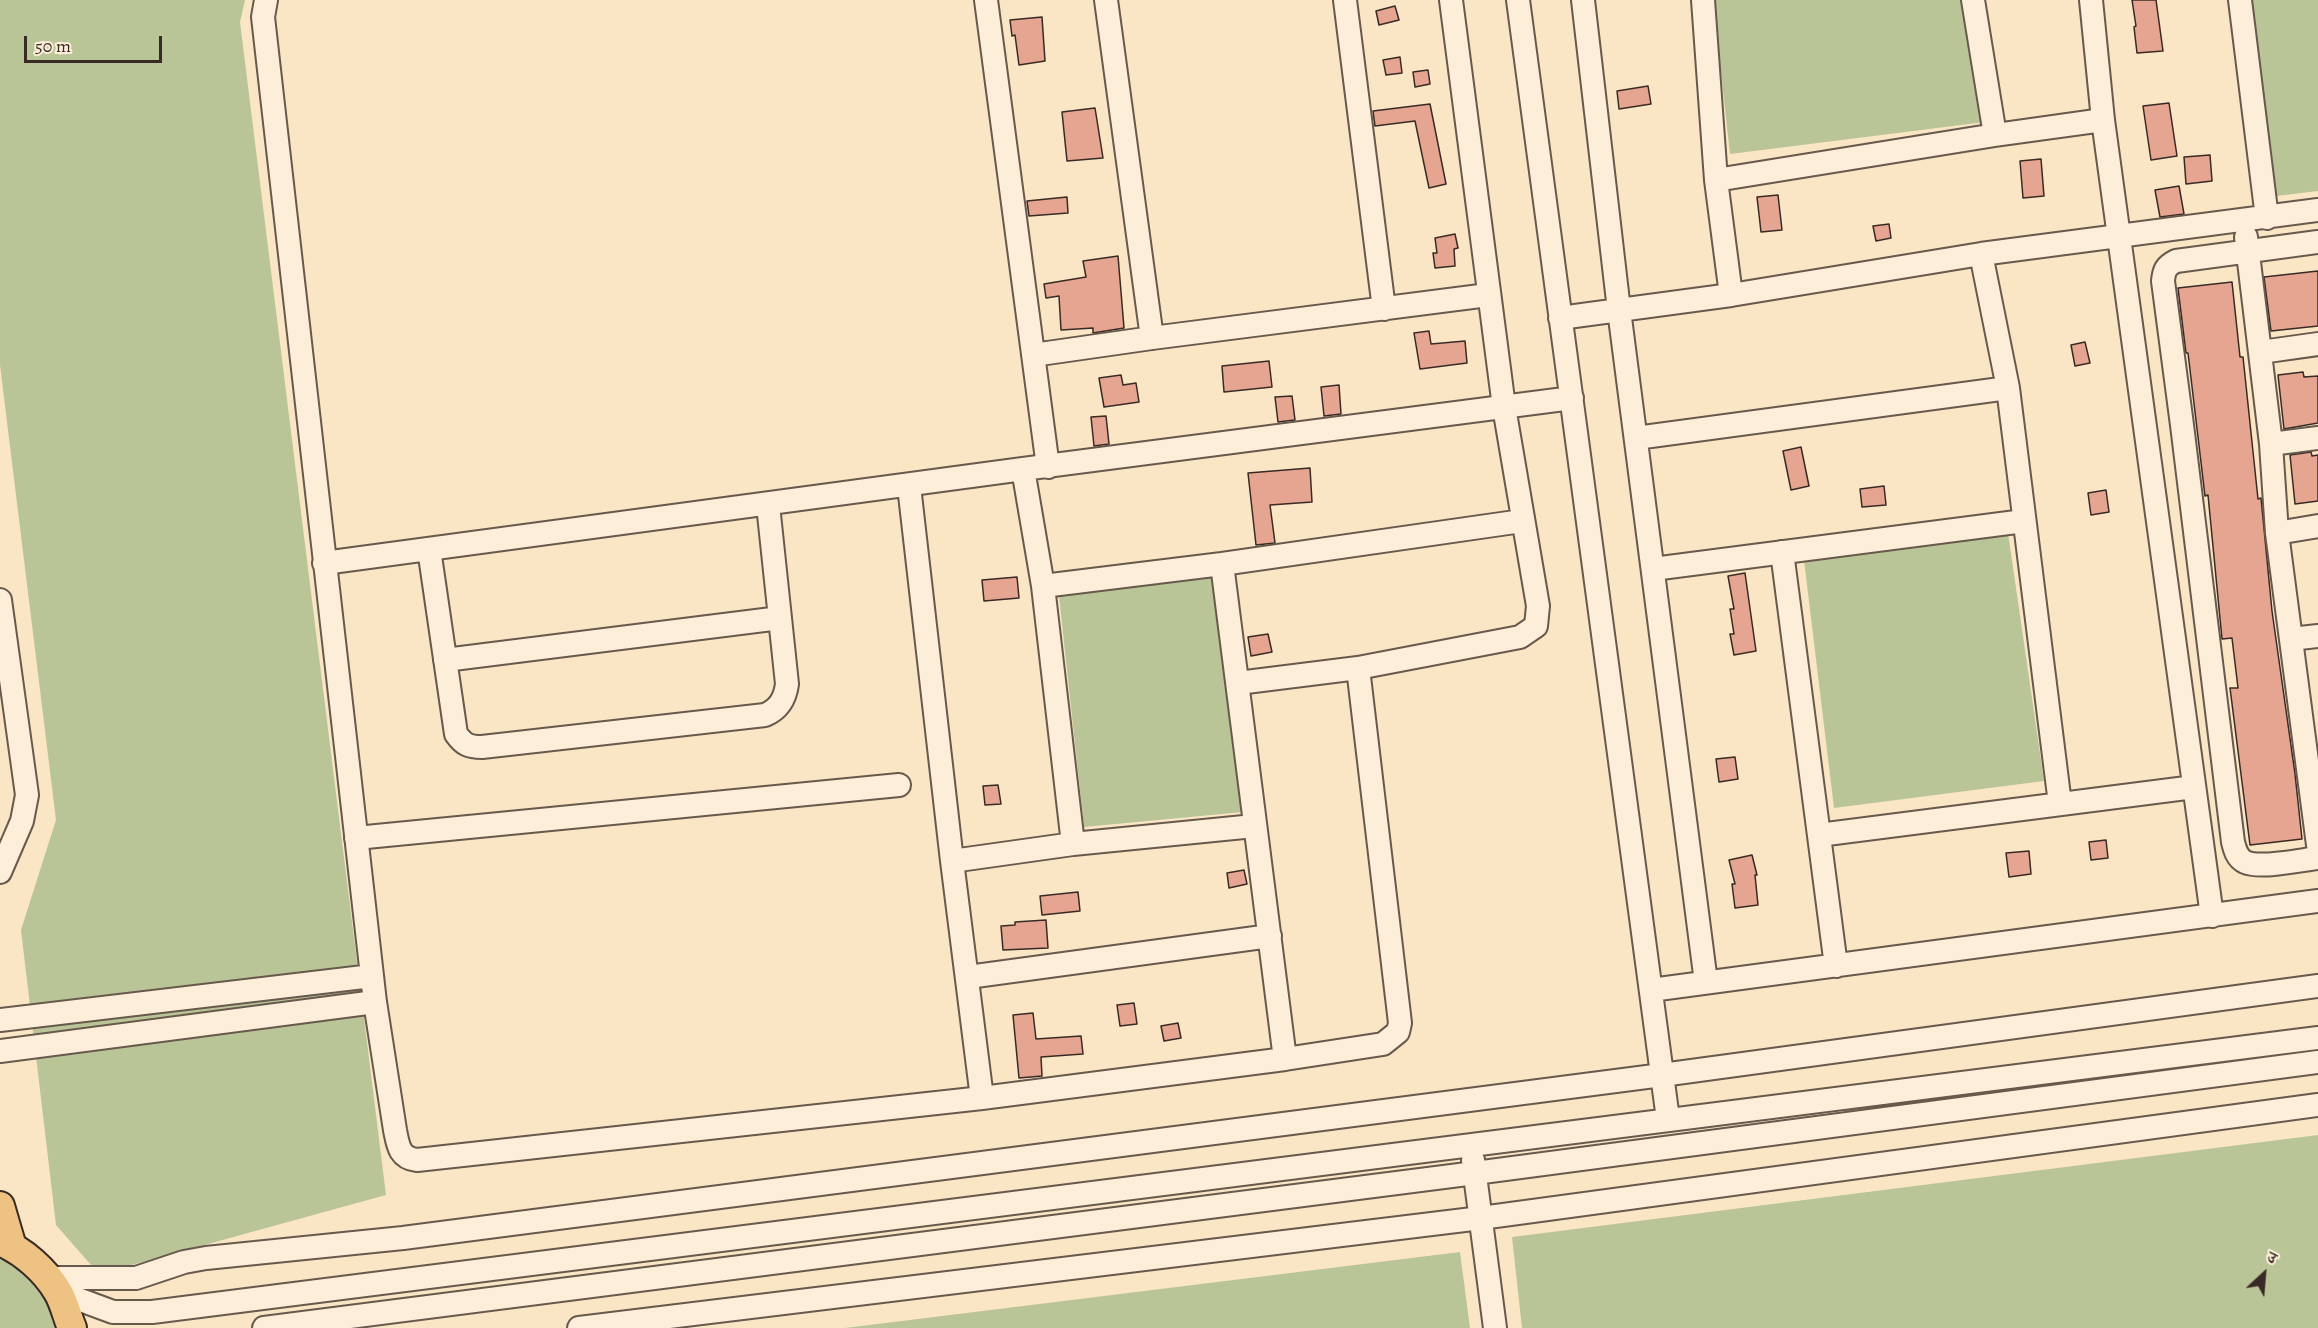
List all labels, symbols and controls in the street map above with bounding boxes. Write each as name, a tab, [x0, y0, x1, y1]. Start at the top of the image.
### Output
scale bar	[27, 24, 165, 62]
text: 50 m	[35, 34, 71, 58]
north arrow	[2234, 1244, 2294, 1304]
text: उ	[2263, 1246, 2280, 1269]

